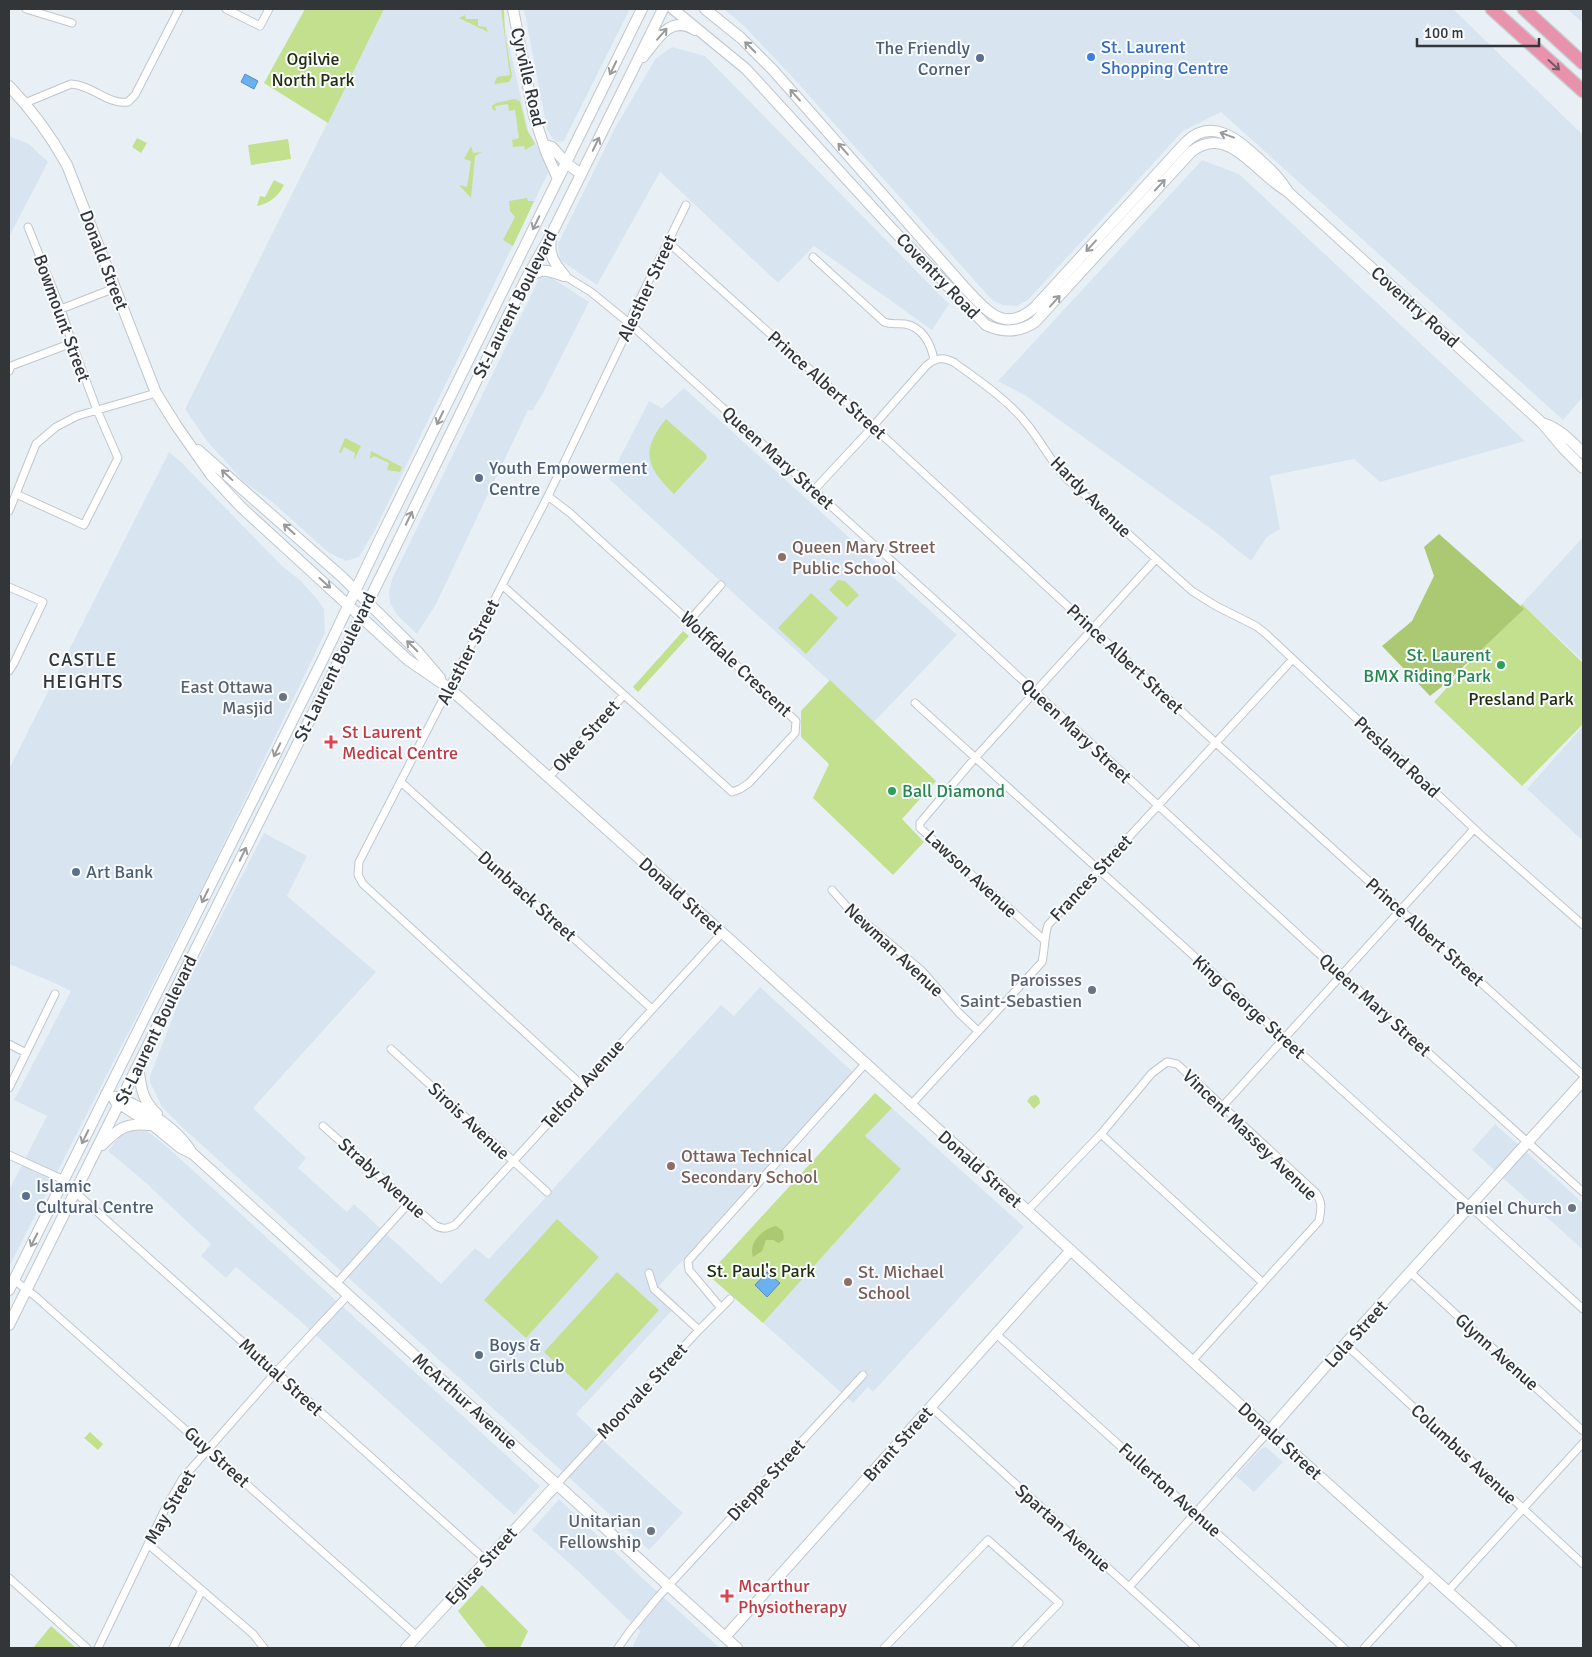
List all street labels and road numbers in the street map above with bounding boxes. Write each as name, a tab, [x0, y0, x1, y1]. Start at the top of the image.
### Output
street label: Cyrville Road	[506, 25, 550, 129]
street label: Donald Street	[75, 207, 133, 313]
street label: St-Laurent Boulevard	[468, 226, 562, 382]
street label: Coventry Road	[892, 228, 984, 324]
street label: Alesther Street	[613, 231, 681, 345]
street label: Bowmount Street	[29, 251, 95, 385]
street label: Coventry Road	[1366, 262, 1464, 352]
street label: Prince Albert Street	[763, 326, 891, 444]
street label: Queen Mary Street	[717, 402, 839, 514]
street label: Hardy Avenue	[1046, 452, 1136, 542]
street label: St-Laurent Boulevard	[289, 589, 381, 745]
street label: Alesther Street	[432, 596, 504, 708]
street label: Prince Albert Street	[1062, 599, 1188, 719]
street label: Wolffdale Crescent	[676, 607, 796, 721]
street label: Queen Mary Street	[1016, 674, 1136, 788]
street label: Okee Street	[548, 695, 624, 777]
street label: Presland Road	[1349, 712, 1445, 802]
street label: Lawson Avenue	[920, 826, 1022, 922]
street label: Frances Street	[1045, 830, 1137, 926]
street label: Dunbrack Street	[473, 846, 581, 946]
street label: Donald Street	[634, 853, 728, 939]
street label: Prince Albert Street	[1361, 873, 1489, 991]
street label: Newman Avenue	[840, 898, 948, 1002]
street label: Queen Mary Street	[1314, 949, 1436, 1061]
street label: King George Street	[1188, 950, 1310, 1064]
street label: St-Laurent Boulevard	[110, 952, 202, 1108]
street label: Telford Avenue	[537, 1035, 629, 1133]
street label: Vincent Massey Avenue	[1178, 1065, 1322, 1205]
street label: Sirois Avenue	[424, 1078, 514, 1164]
street label: Donald Street	[933, 1126, 1027, 1212]
street label: Straby Avenue	[334, 1133, 430, 1223]
street label: Lola Street	[1320, 1296, 1392, 1372]
street label: Glynn Avenue	[1451, 1309, 1543, 1395]
street label: Mutual Street	[234, 1333, 328, 1421]
street label: Moorvale Street	[592, 1339, 692, 1443]
street label: McArthur Avenue	[408, 1348, 522, 1454]
street label: Donald Street	[1233, 1398, 1327, 1484]
street label: Columbus Avenue	[1406, 1399, 1522, 1509]
street label: Brant Street	[859, 1402, 937, 1486]
street label: Guy Street	[180, 1422, 254, 1492]
street label: Dieppe Street	[722, 1434, 810, 1526]
street label: Fullerton Avenue	[1114, 1438, 1226, 1542]
street label: May Street	[140, 1466, 200, 1548]
street label: Spartan Avenue	[1011, 1479, 1115, 1577]
street label: Eglise Street	[440, 1522, 522, 1610]

